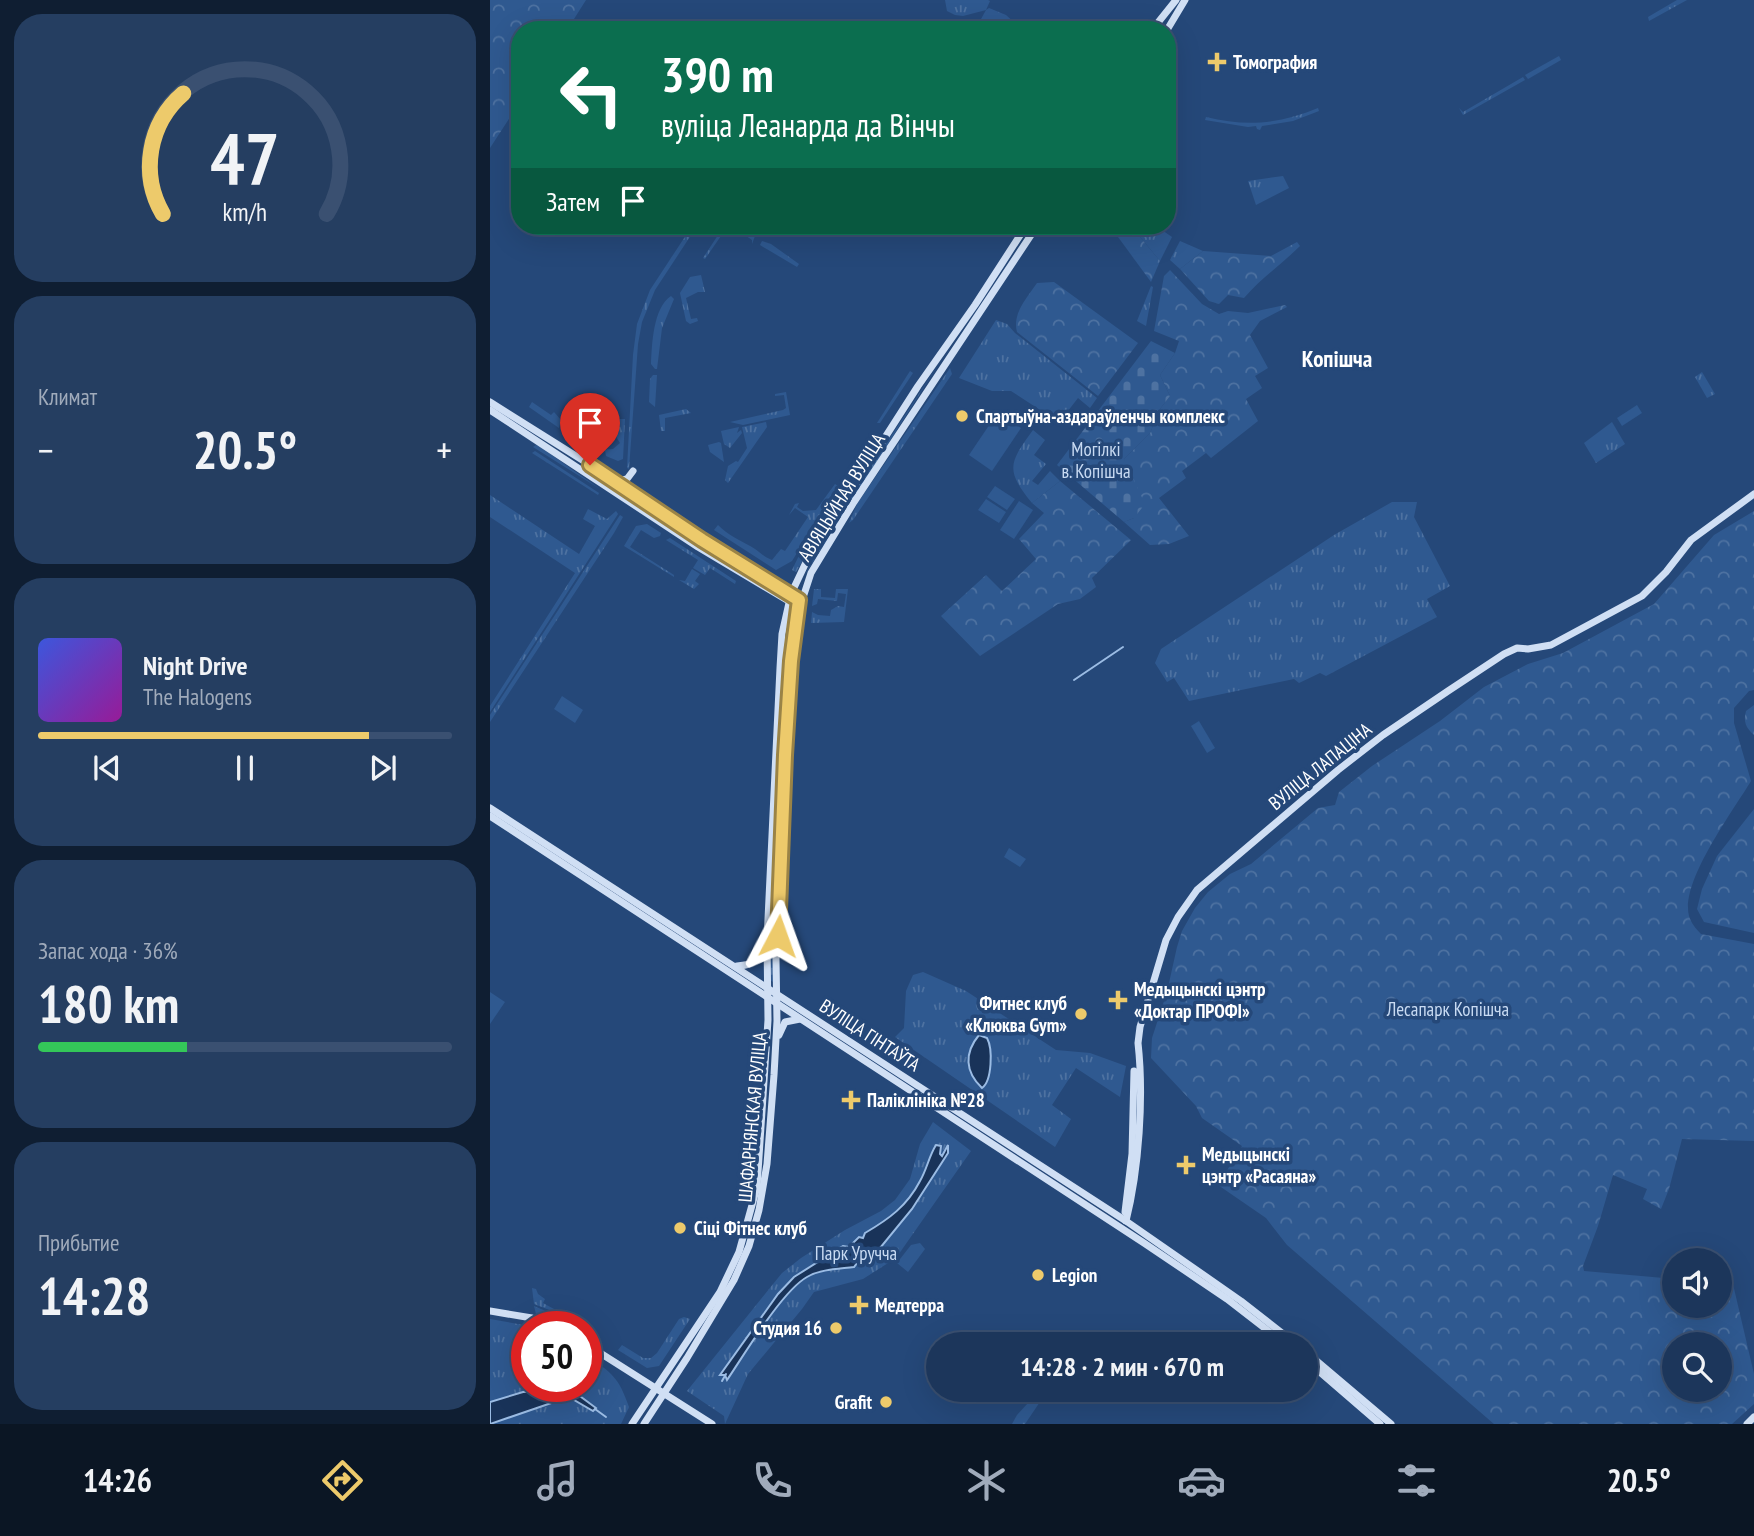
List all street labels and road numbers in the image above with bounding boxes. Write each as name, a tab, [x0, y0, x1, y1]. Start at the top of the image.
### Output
street label: АВІЯЦЫЙНАЯ ВУЛІЦА	[792, 429, 890, 565]
street label: ВУЛІЦА ЛАПАЦІНА	[1264, 717, 1376, 815]
street label: ВУЛІЦА ГІНТАЎТА	[815, 994, 925, 1076]
street label: ШАФАРНЯНСКАЯ ВУЛІЦА	[733, 1031, 771, 1203]

